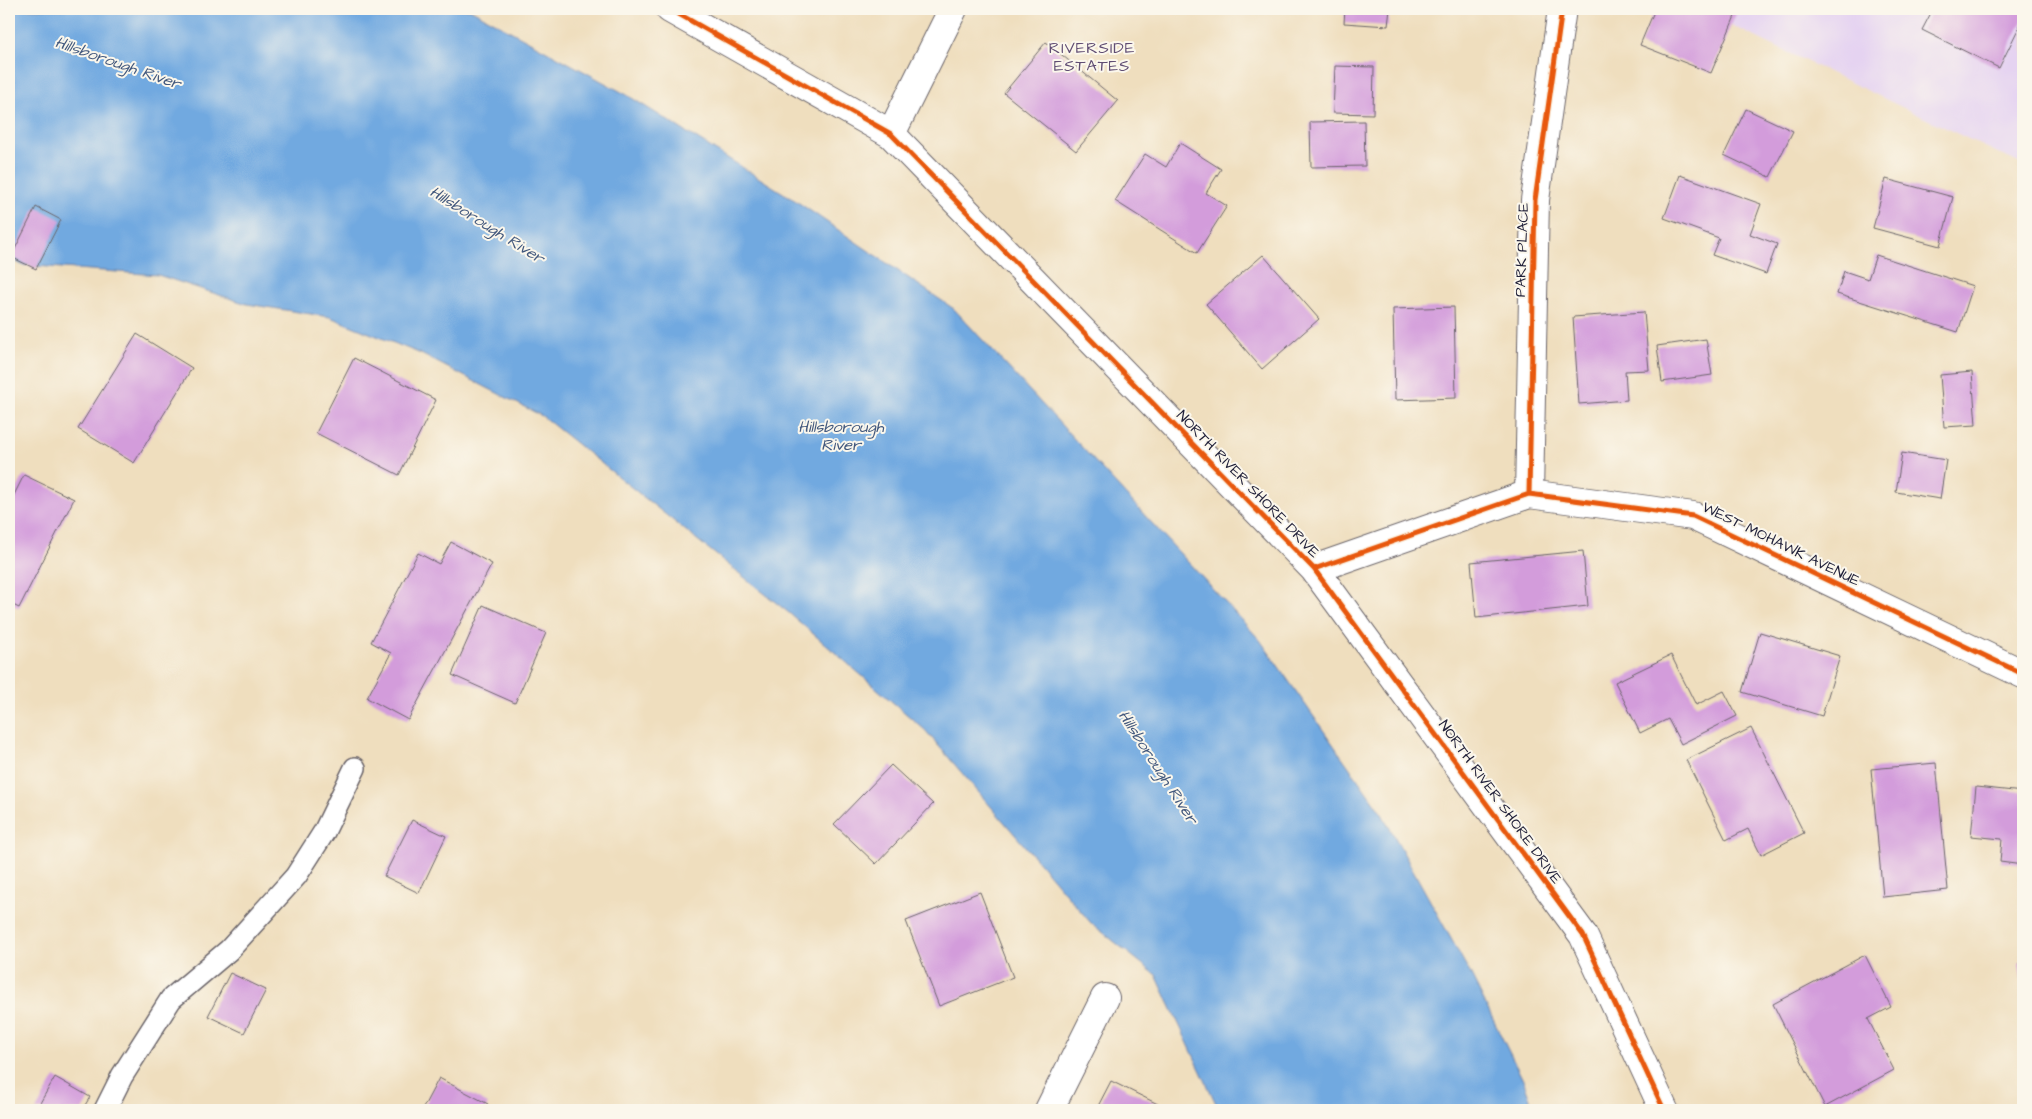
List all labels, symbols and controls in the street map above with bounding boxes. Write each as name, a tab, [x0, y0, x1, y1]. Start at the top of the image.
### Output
water label: Hillsborough River	[52, 31, 186, 96]
district label: RIVERSIDE ESTATES	[1049, 37, 1135, 77]
water label: Hillsborough River	[425, 181, 550, 271]
street label: PARK PLACE	[1510, 203, 1534, 297]
street label: NORTH RIVER SHORE DRIVE	[1172, 406, 1324, 563]
water label: Hillsborough River	[798, 416, 885, 456]
street label: WEST MOHAWK AVENUE	[1699, 497, 1863, 591]
water label: Hillsborough River	[1112, 706, 1204, 830]
street label: NORTH RIVER SHORE DRIVE	[1433, 716, 1567, 888]

